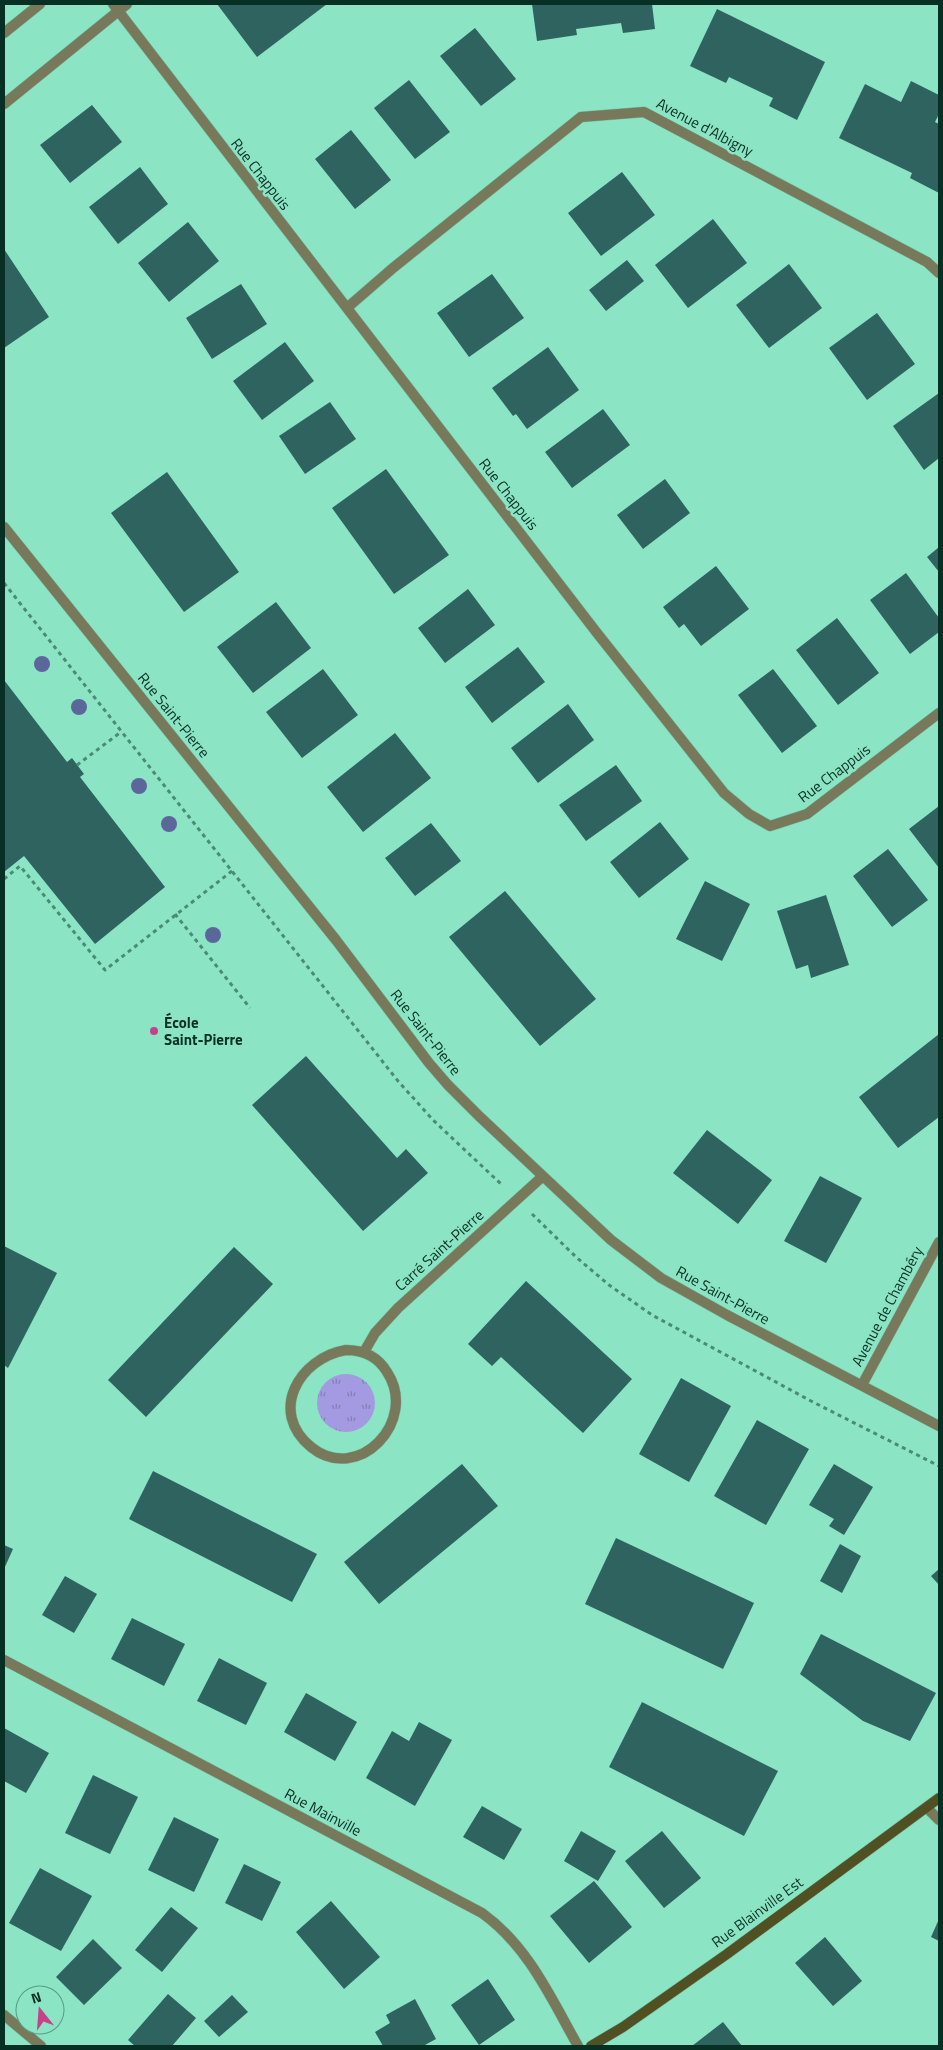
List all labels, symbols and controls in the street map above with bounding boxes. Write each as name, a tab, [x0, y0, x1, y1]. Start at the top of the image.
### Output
street label: Avenue d'Albigny	[652, 92, 758, 162]
street label: Rue Chappuis	[226, 133, 296, 215]
street label: Rue Chappuis	[474, 453, 544, 535]
street label: Rue Saint-Pierre	[132, 667, 216, 763]
street label: Rue Chappuis	[793, 738, 875, 808]
street label: Rue Saint-Pierre	[385, 984, 467, 1080]
place label: École Saint-Pierre	[164, 1011, 243, 1051]
marker: École Saint-Pierre	[148, 1025, 160, 1037]
street label: Carré Saint-Pierre	[389, 1204, 489, 1296]
street label: Avenue de Chambéry	[846, 1242, 928, 1370]
street label: Rue Saint-Pierre	[672, 1260, 774, 1330]
street label: Rue Mainville	[280, 1782, 366, 1842]
street label: Rue Blainville Est	[706, 1870, 808, 1953]
north arrow	[15, 1985, 65, 2035]
text: N	[28, 1986, 44, 2009]

